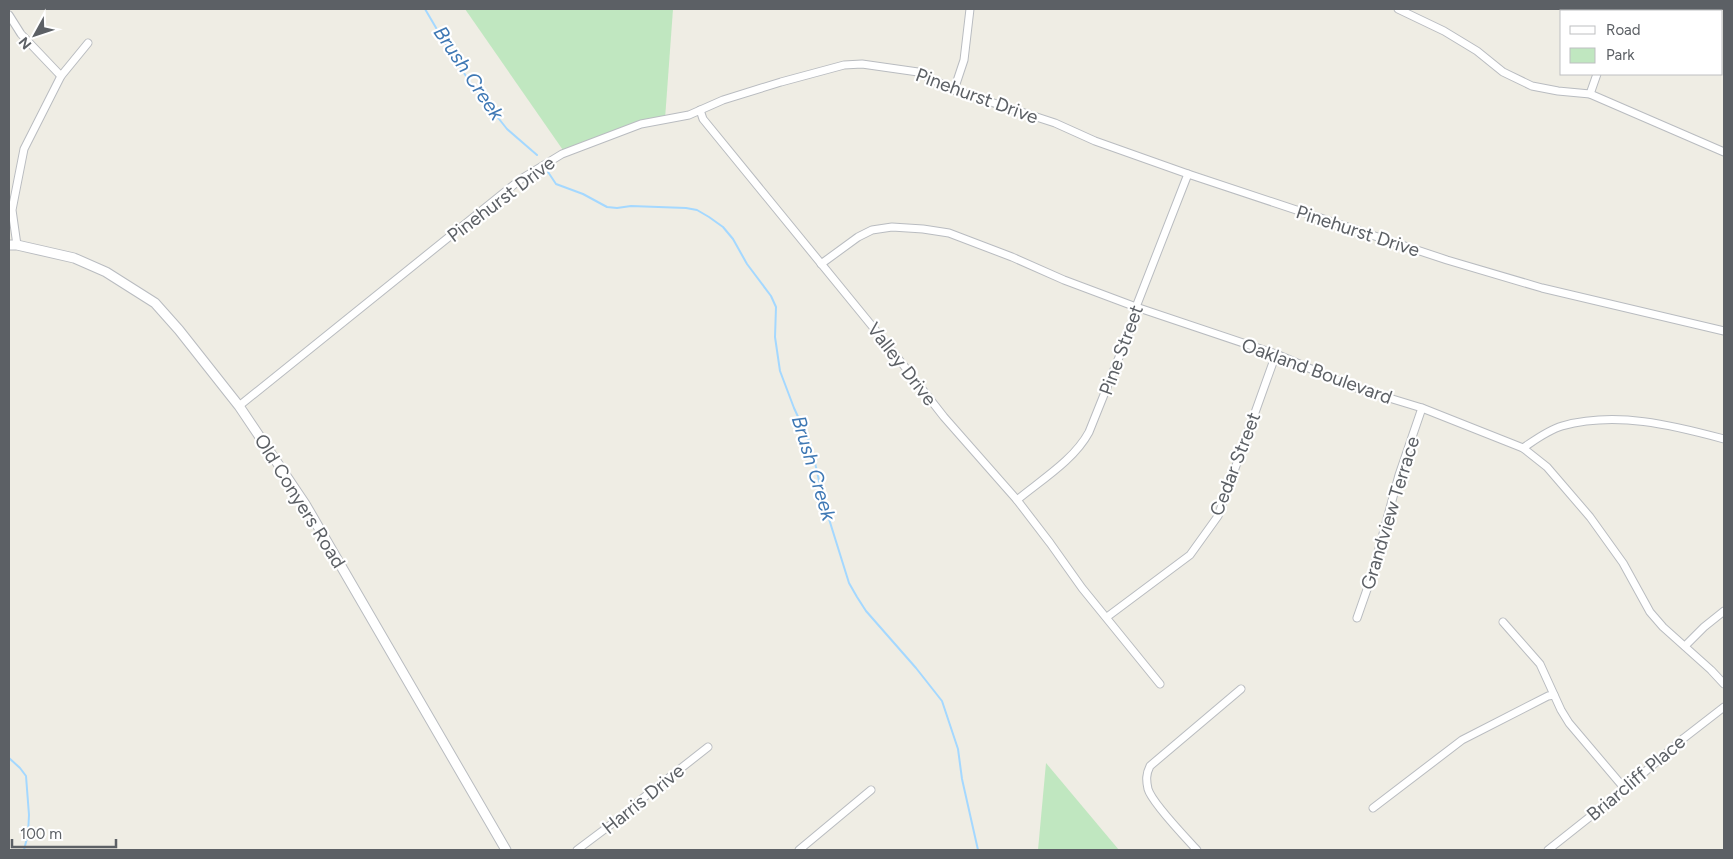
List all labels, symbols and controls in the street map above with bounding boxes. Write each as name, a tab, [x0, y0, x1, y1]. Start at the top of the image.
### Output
north arrow	[10, 10, 60, 60]
legend	[1560, 10, 1723, 75]
water label: Brush Creek	[429, 21, 510, 126]
text: Road	[1606, 21, 1641, 39]
text: N	[15, 33, 35, 53]
text: Park	[1606, 46, 1635, 64]
street label: Pinehurst Drive	[913, 63, 1041, 129]
street label: Pinehurst Drive	[443, 151, 559, 247]
street label: Pinehurst Drive	[1293, 200, 1423, 262]
street label: Pine Street	[1094, 302, 1148, 398]
street label: Valley Drive	[862, 318, 942, 410]
street label: Oakland Boulevard	[1239, 333, 1395, 409]
street label: Cedar Street	[1205, 409, 1265, 519]
water label: Brush Creek	[787, 413, 842, 525]
street label: Old Conyers Road	[249, 430, 351, 572]
street label: Grandview Terrace	[1356, 434, 1424, 592]
street label: Briarcliff Place	[1582, 730, 1690, 826]
street label: Harris Drive	[597, 759, 689, 839]
scale bar	[12, 816, 116, 848]
text: 100 m	[20, 825, 62, 843]

